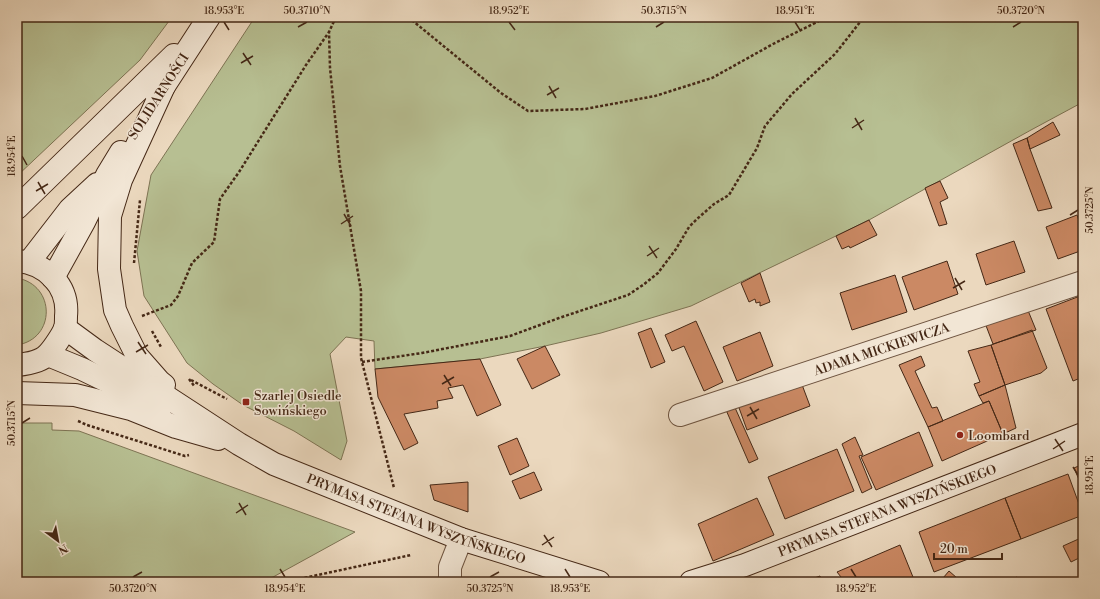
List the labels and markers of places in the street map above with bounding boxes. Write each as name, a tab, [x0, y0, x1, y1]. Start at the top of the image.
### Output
place label: Szarlej Osiedle Sowińskiego	[254, 388, 342, 419]
marker: Szarlej Osiedle Sowińskiego	[241, 397, 251, 407]
place label: Loombard	[968, 428, 1030, 444]
marker: Loombard	[955, 430, 965, 440]

